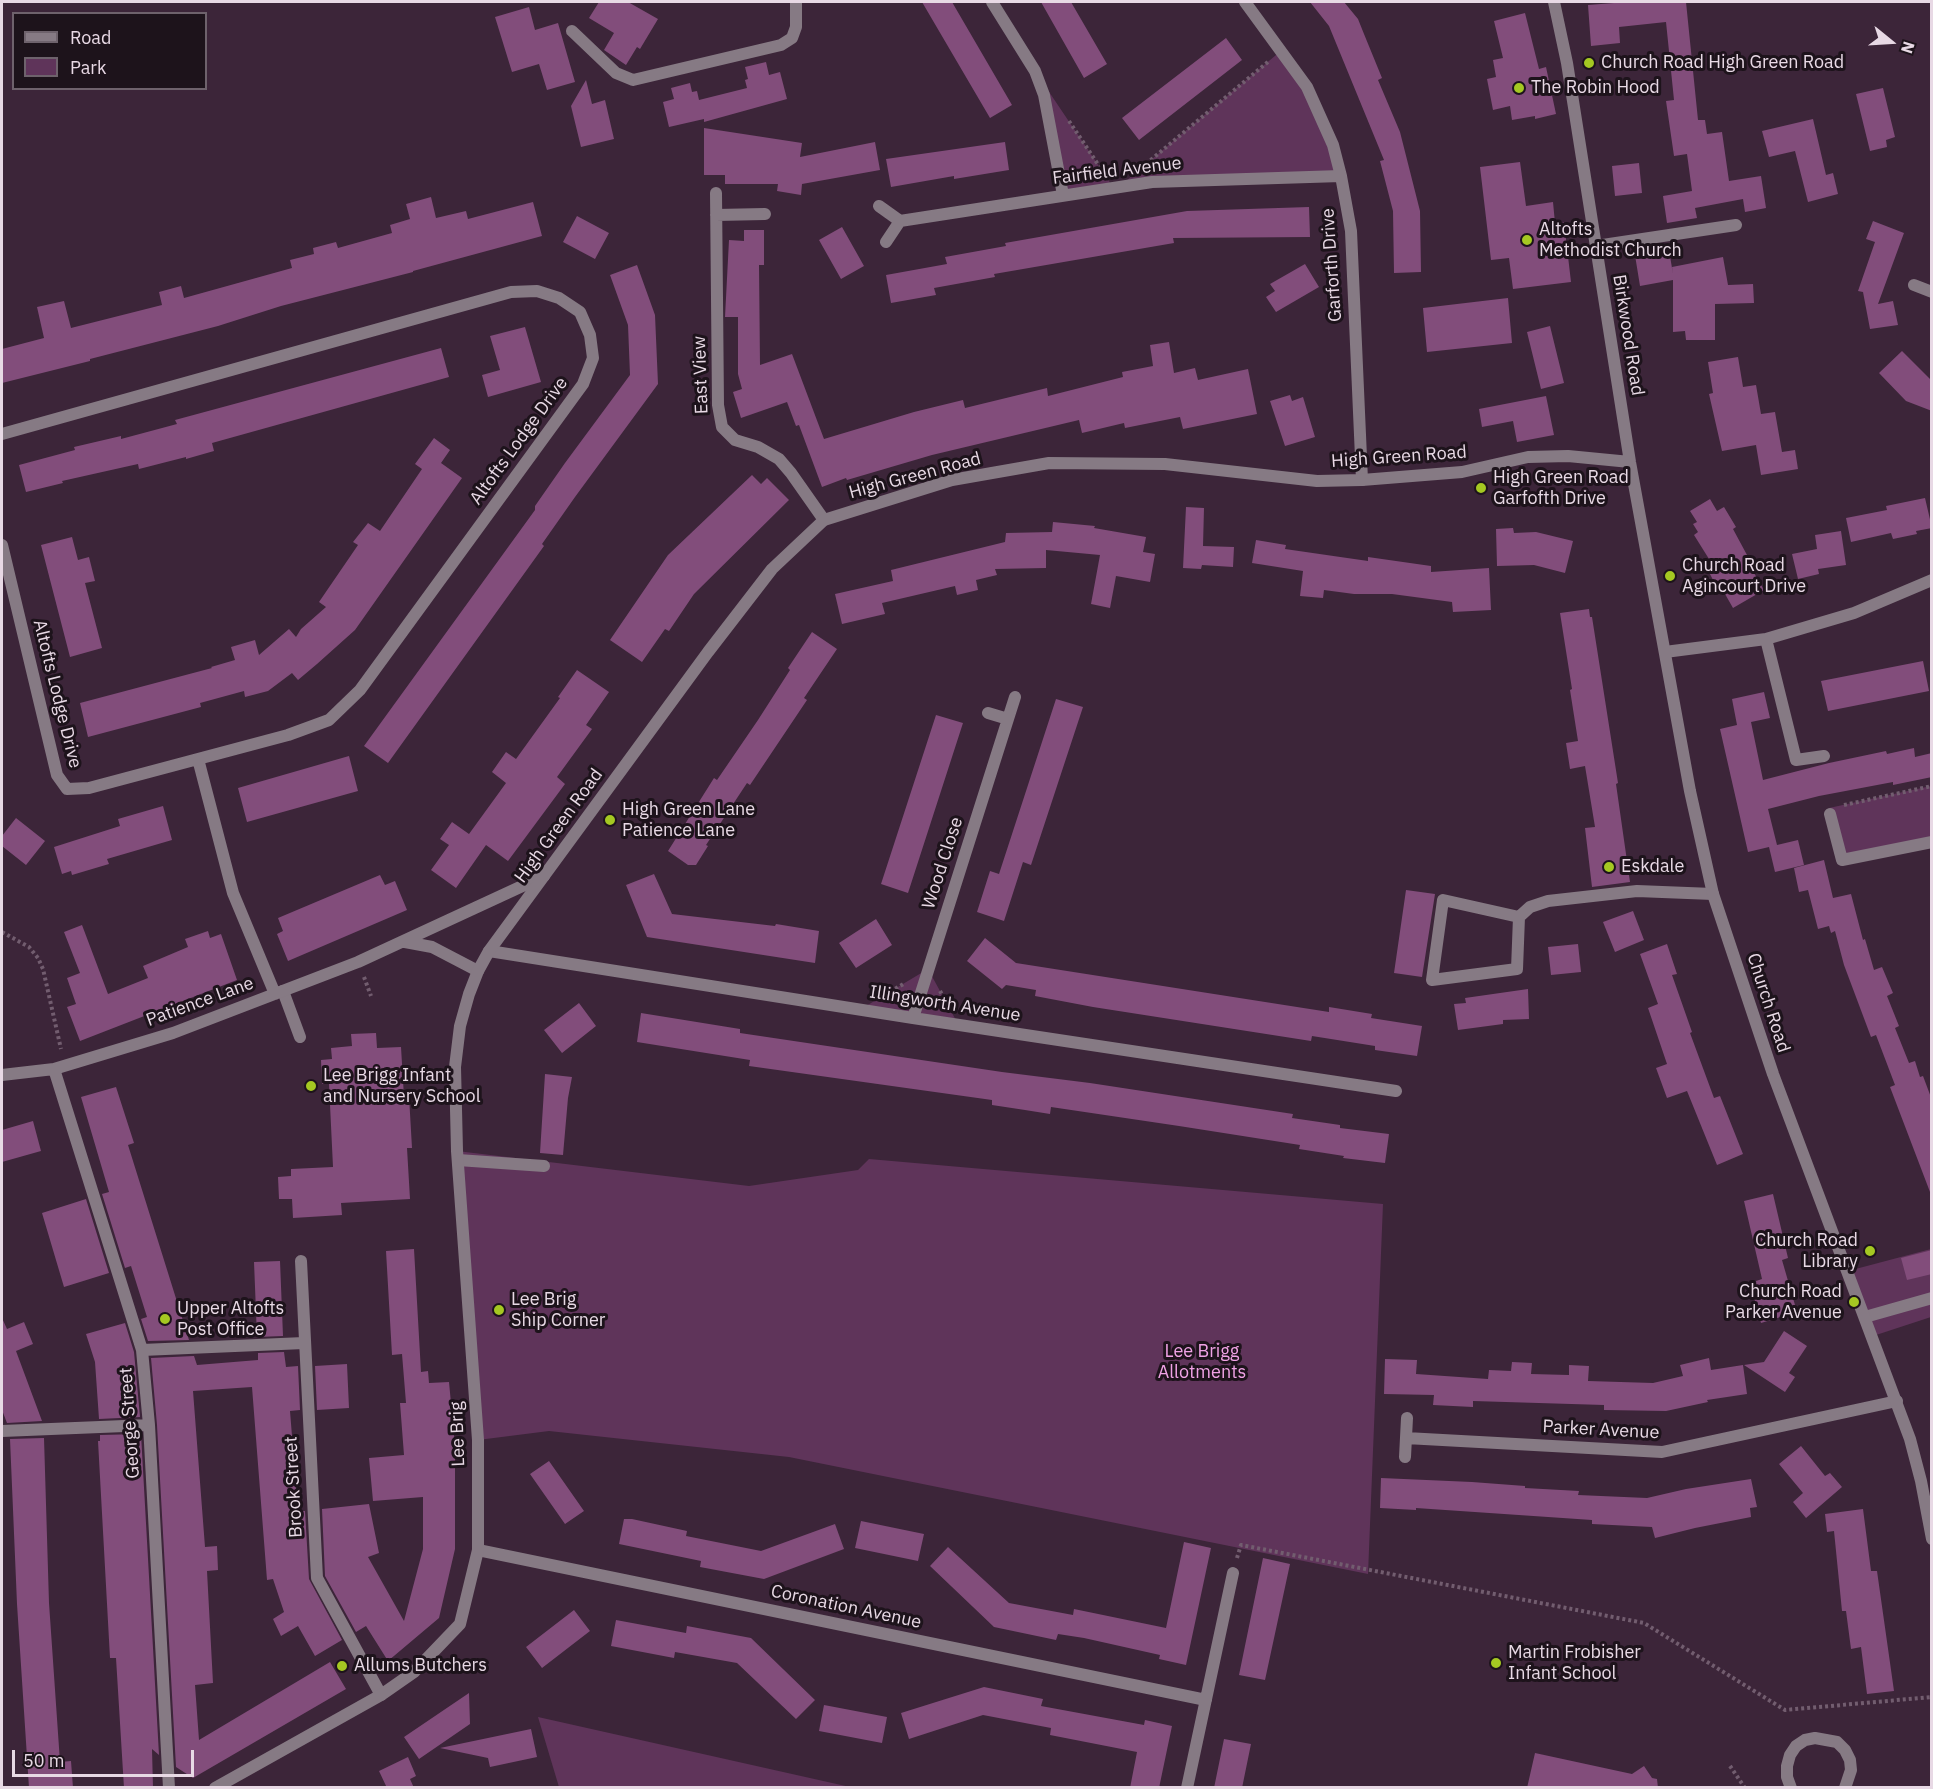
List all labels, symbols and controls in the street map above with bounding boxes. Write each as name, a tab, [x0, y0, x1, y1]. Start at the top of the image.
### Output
legend	[12, 12, 207, 90]
north arrow	[1861, 12, 1921, 72]
text: Road	[70, 26, 111, 49]
text: N	[1897, 39, 1919, 56]
place label: Church Road High Green Road	[1601, 52, 1844, 74]
text: Park	[70, 56, 106, 79]
marker: Church Road High Green Road	[1582, 56, 1596, 70]
place label: The Robin Hood	[1531, 77, 1660, 99]
marker: The Robin Hood	[1512, 81, 1526, 95]
street label: Fairfield Avenue	[1051, 152, 1183, 190]
street label: Garforth Drive	[1317, 207, 1347, 323]
place label: Altofts Methodist Church	[1539, 219, 1682, 262]
marker: Altofts Methodist Church	[1520, 233, 1534, 247]
street label: Birkwood Road	[1608, 273, 1648, 397]
street label: East View	[689, 335, 713, 415]
street label: Altofts Lodge Drive	[465, 373, 573, 509]
street label: High Green Road	[1330, 441, 1468, 473]
street label: High Green Road	[847, 448, 983, 504]
place label: High Green Road Garfofth Drive	[1493, 467, 1629, 510]
marker: High Green Road Garfofth Drive	[1474, 481, 1488, 495]
place label: Church Road Agincourt Drive	[1682, 555, 1806, 598]
marker: Church Road Agincourt Drive	[1663, 569, 1677, 583]
street label: Altofts Lodge Drive	[28, 617, 86, 771]
street label: High Green Road	[510, 765, 608, 887]
place label: High Green Lane Patience Lane	[622, 799, 755, 842]
marker: High Green Lane Patience Lane	[603, 813, 617, 827]
street label: Wood Close	[918, 814, 968, 912]
place label: Eskdale	[1621, 856, 1684, 878]
marker: Eskdale	[1602, 860, 1616, 874]
street label: Church Road	[1742, 951, 1794, 1055]
street label: Patience Lane	[143, 973, 257, 1031]
street label: Illingworth Avenue	[868, 981, 1022, 1027]
place label: Lee Brigg Infant and Nursery School	[323, 1065, 481, 1108]
marker: Lee Brigg Infant and Nursery School	[304, 1079, 318, 1093]
place label: Church Road Library	[1755, 1230, 1858, 1272]
marker: Church Road Library	[1863, 1244, 1877, 1258]
place label: Church Road Parker Avenue	[1725, 1281, 1842, 1324]
place label: Lee Brig Ship Corner	[511, 1289, 605, 1332]
marker: Church Road Parker Avenue	[1847, 1295, 1861, 1309]
place label: Upper Altofts Post Office	[177, 1298, 284, 1340]
marker: Lee Brig Ship Corner	[492, 1303, 506, 1317]
marker: Upper Altofts Post Office	[158, 1312, 172, 1326]
park label: Lee Brigg Allotments	[1158, 1341, 1246, 1384]
street label: George Street	[115, 1367, 145, 1479]
street label: Lee Brig	[446, 1401, 470, 1467]
street label: Parker Avenue	[1542, 1416, 1660, 1444]
street label: Brook Street	[281, 1436, 307, 1538]
street label: Coronation Avenue	[769, 1581, 923, 1633]
place label: Martin Frobisher Infant School	[1508, 1642, 1641, 1684]
place label: Allums Butchers	[354, 1655, 487, 1677]
marker: Martin Frobisher Infant School	[1489, 1656, 1503, 1670]
marker: Allums Butchers	[335, 1659, 349, 1673]
scale bar	[15, 1738, 196, 1776]
text: 50 m	[23, 1749, 65, 1772]

